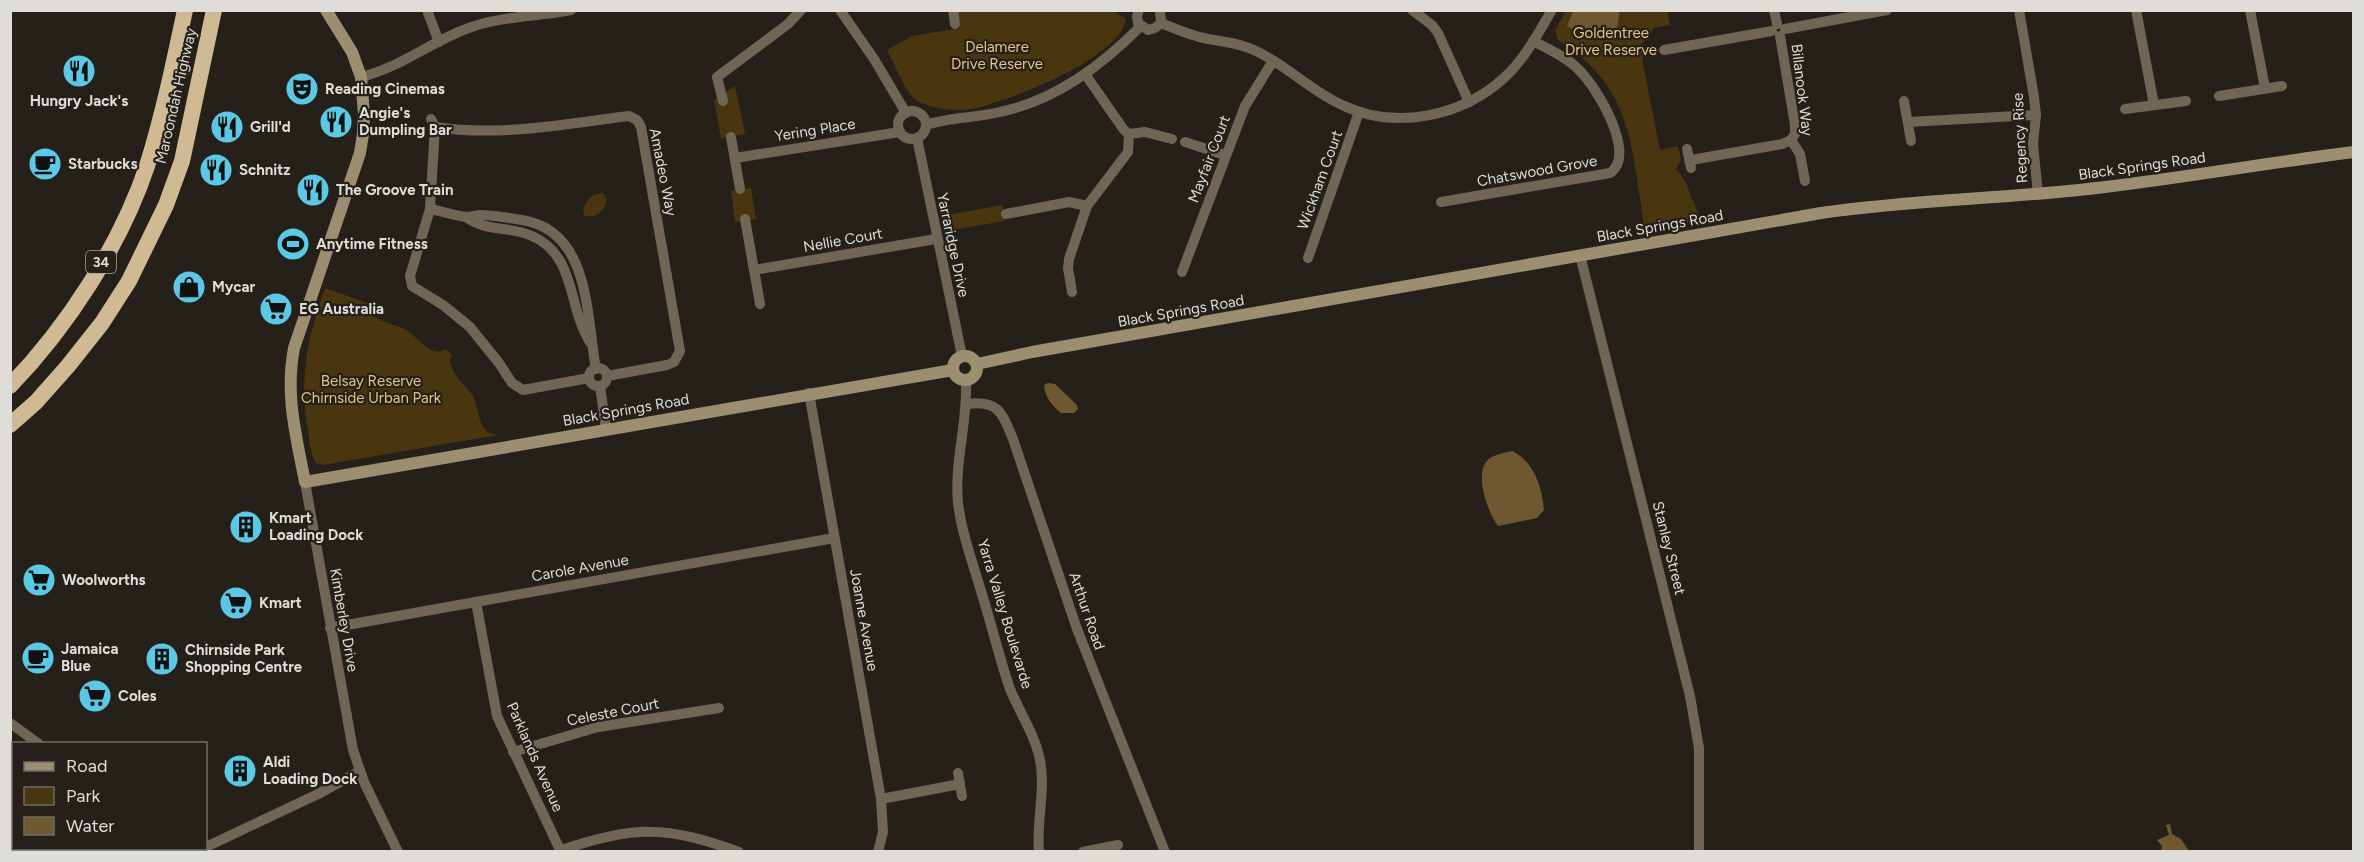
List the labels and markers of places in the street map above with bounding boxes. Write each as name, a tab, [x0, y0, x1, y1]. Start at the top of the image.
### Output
restaurant icon: Hungry Jack's	[61, 53, 97, 89]
theatre icon: Reading Cinemas	[284, 71, 320, 107]
place label: Reading Cinemas	[325, 80, 445, 98]
place label: Hungry Jack's	[30, 92, 128, 110]
restaurant icon: Angie's Dumpling Bar	[318, 104, 354, 140]
place label: Angie's Dumpling Bar	[359, 104, 452, 139]
restaurant icon: Grill'd	[209, 109, 245, 145]
place label: Grill'd	[250, 118, 291, 136]
cafe icon: Starbucks	[27, 146, 63, 182]
restaurant icon: Schnitz	[198, 152, 234, 188]
place label: Starbucks	[68, 155, 137, 173]
place label: Schnitz	[239, 161, 290, 179]
restaurant icon: The Groove Train	[295, 172, 331, 208]
place label: The Groove Train	[336, 181, 453, 199]
sports icon: Anytime Fitness	[275, 226, 311, 262]
place label: Anytime Fitness	[316, 235, 428, 253]
shop icon: Mycar	[171, 269, 207, 305]
place label: Mycar	[212, 278, 255, 296]
supermarket icon: EG Australia	[258, 291, 294, 327]
place label: EG Australia	[299, 300, 384, 318]
building icon: Kmart Loading Dock	[228, 509, 264, 545]
place label: Kmart Loading Dock	[269, 509, 363, 544]
supermarket icon: Woolworths	[21, 562, 57, 598]
place label: Woolworths	[62, 571, 146, 589]
supermarket icon: Kmart	[218, 585, 254, 621]
place label: Kmart	[259, 594, 302, 612]
cafe icon: Jamaica Blue	[20, 640, 56, 676]
place label: Jamaica Blue	[61, 640, 118, 675]
building icon: Chirnside Park Shopping Centre	[144, 641, 180, 677]
place label: Chirnside Park Shopping Centre	[185, 641, 303, 676]
supermarket icon: Coles	[77, 678, 113, 714]
place label: Coles	[118, 687, 157, 705]
building icon: Aldi Loading Dock	[222, 753, 258, 789]
place label: Aldi Loading Dock	[263, 753, 357, 788]

